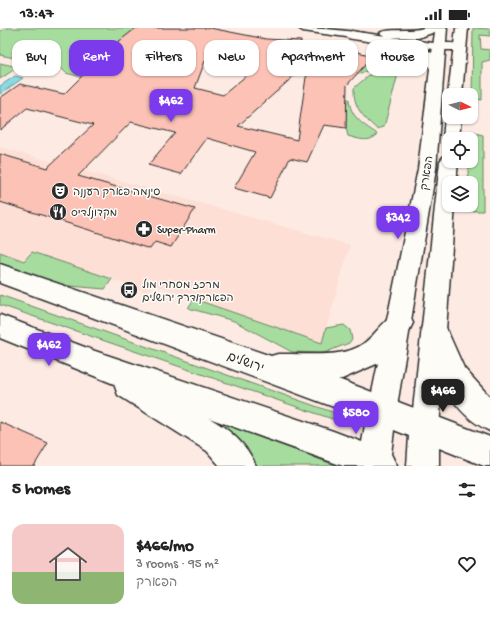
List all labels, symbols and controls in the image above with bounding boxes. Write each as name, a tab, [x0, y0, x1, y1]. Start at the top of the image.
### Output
text: 13:47	[20, 5, 53, 23]
chip: Buy	[12, 40, 61, 76]
chip: Rent	[69, 40, 124, 76]
chip: Filters	[132, 40, 196, 76]
chip: New	[204, 40, 259, 76]
chip: Apartment	[267, 40, 358, 76]
chip: House	[366, 40, 428, 76]
north arrow	[442, 88, 478, 124]
map controls	[442, 88, 478, 212]
pin: $462	[147, 89, 195, 123]
text: $462	[159, 94, 183, 109]
button: locate	[442, 132, 478, 168]
street label: הפארק	[419, 155, 437, 191]
button: layers	[442, 176, 478, 212]
theatre icon: סינמה פארק רעננה	[50, 181, 70, 201]
place label: סינמה פארק רעננה	[73, 187, 160, 199]
restaurant icon: מקדונלד'ס	[48, 202, 68, 222]
place label: מקדונלד'ס	[71, 206, 117, 220]
pin: $342	[374, 206, 422, 240]
text: $342	[385, 211, 411, 226]
pharmacy icon: Super-Pharm	[134, 219, 154, 239]
place label: Super-Pharm	[157, 225, 216, 237]
place label: מרכז מסחרי מול הפארק/דרך ירושלים	[142, 278, 233, 305]
bus stop icon: מרכז מסחרי מול הפארק/דרך ירושלים	[119, 280, 139, 300]
pin: $462	[25, 333, 73, 367]
text: $462	[37, 338, 61, 353]
street label: ירושלים	[225, 349, 266, 377]
pin: $466	[419, 379, 467, 413]
text: $466	[430, 384, 456, 399]
pin: $580	[332, 401, 380, 435]
text: $580	[342, 406, 370, 421]
icon: filters	[456, 479, 478, 501]
text: 5 homes	[12, 480, 70, 500]
text: $466/mo	[136, 537, 194, 557]
icon: home	[44, 540, 92, 588]
icon: heart	[456, 553, 478, 575]
text: 3 rooms · 95 m²	[136, 557, 219, 572]
text: הפארק	[136, 576, 177, 591]

